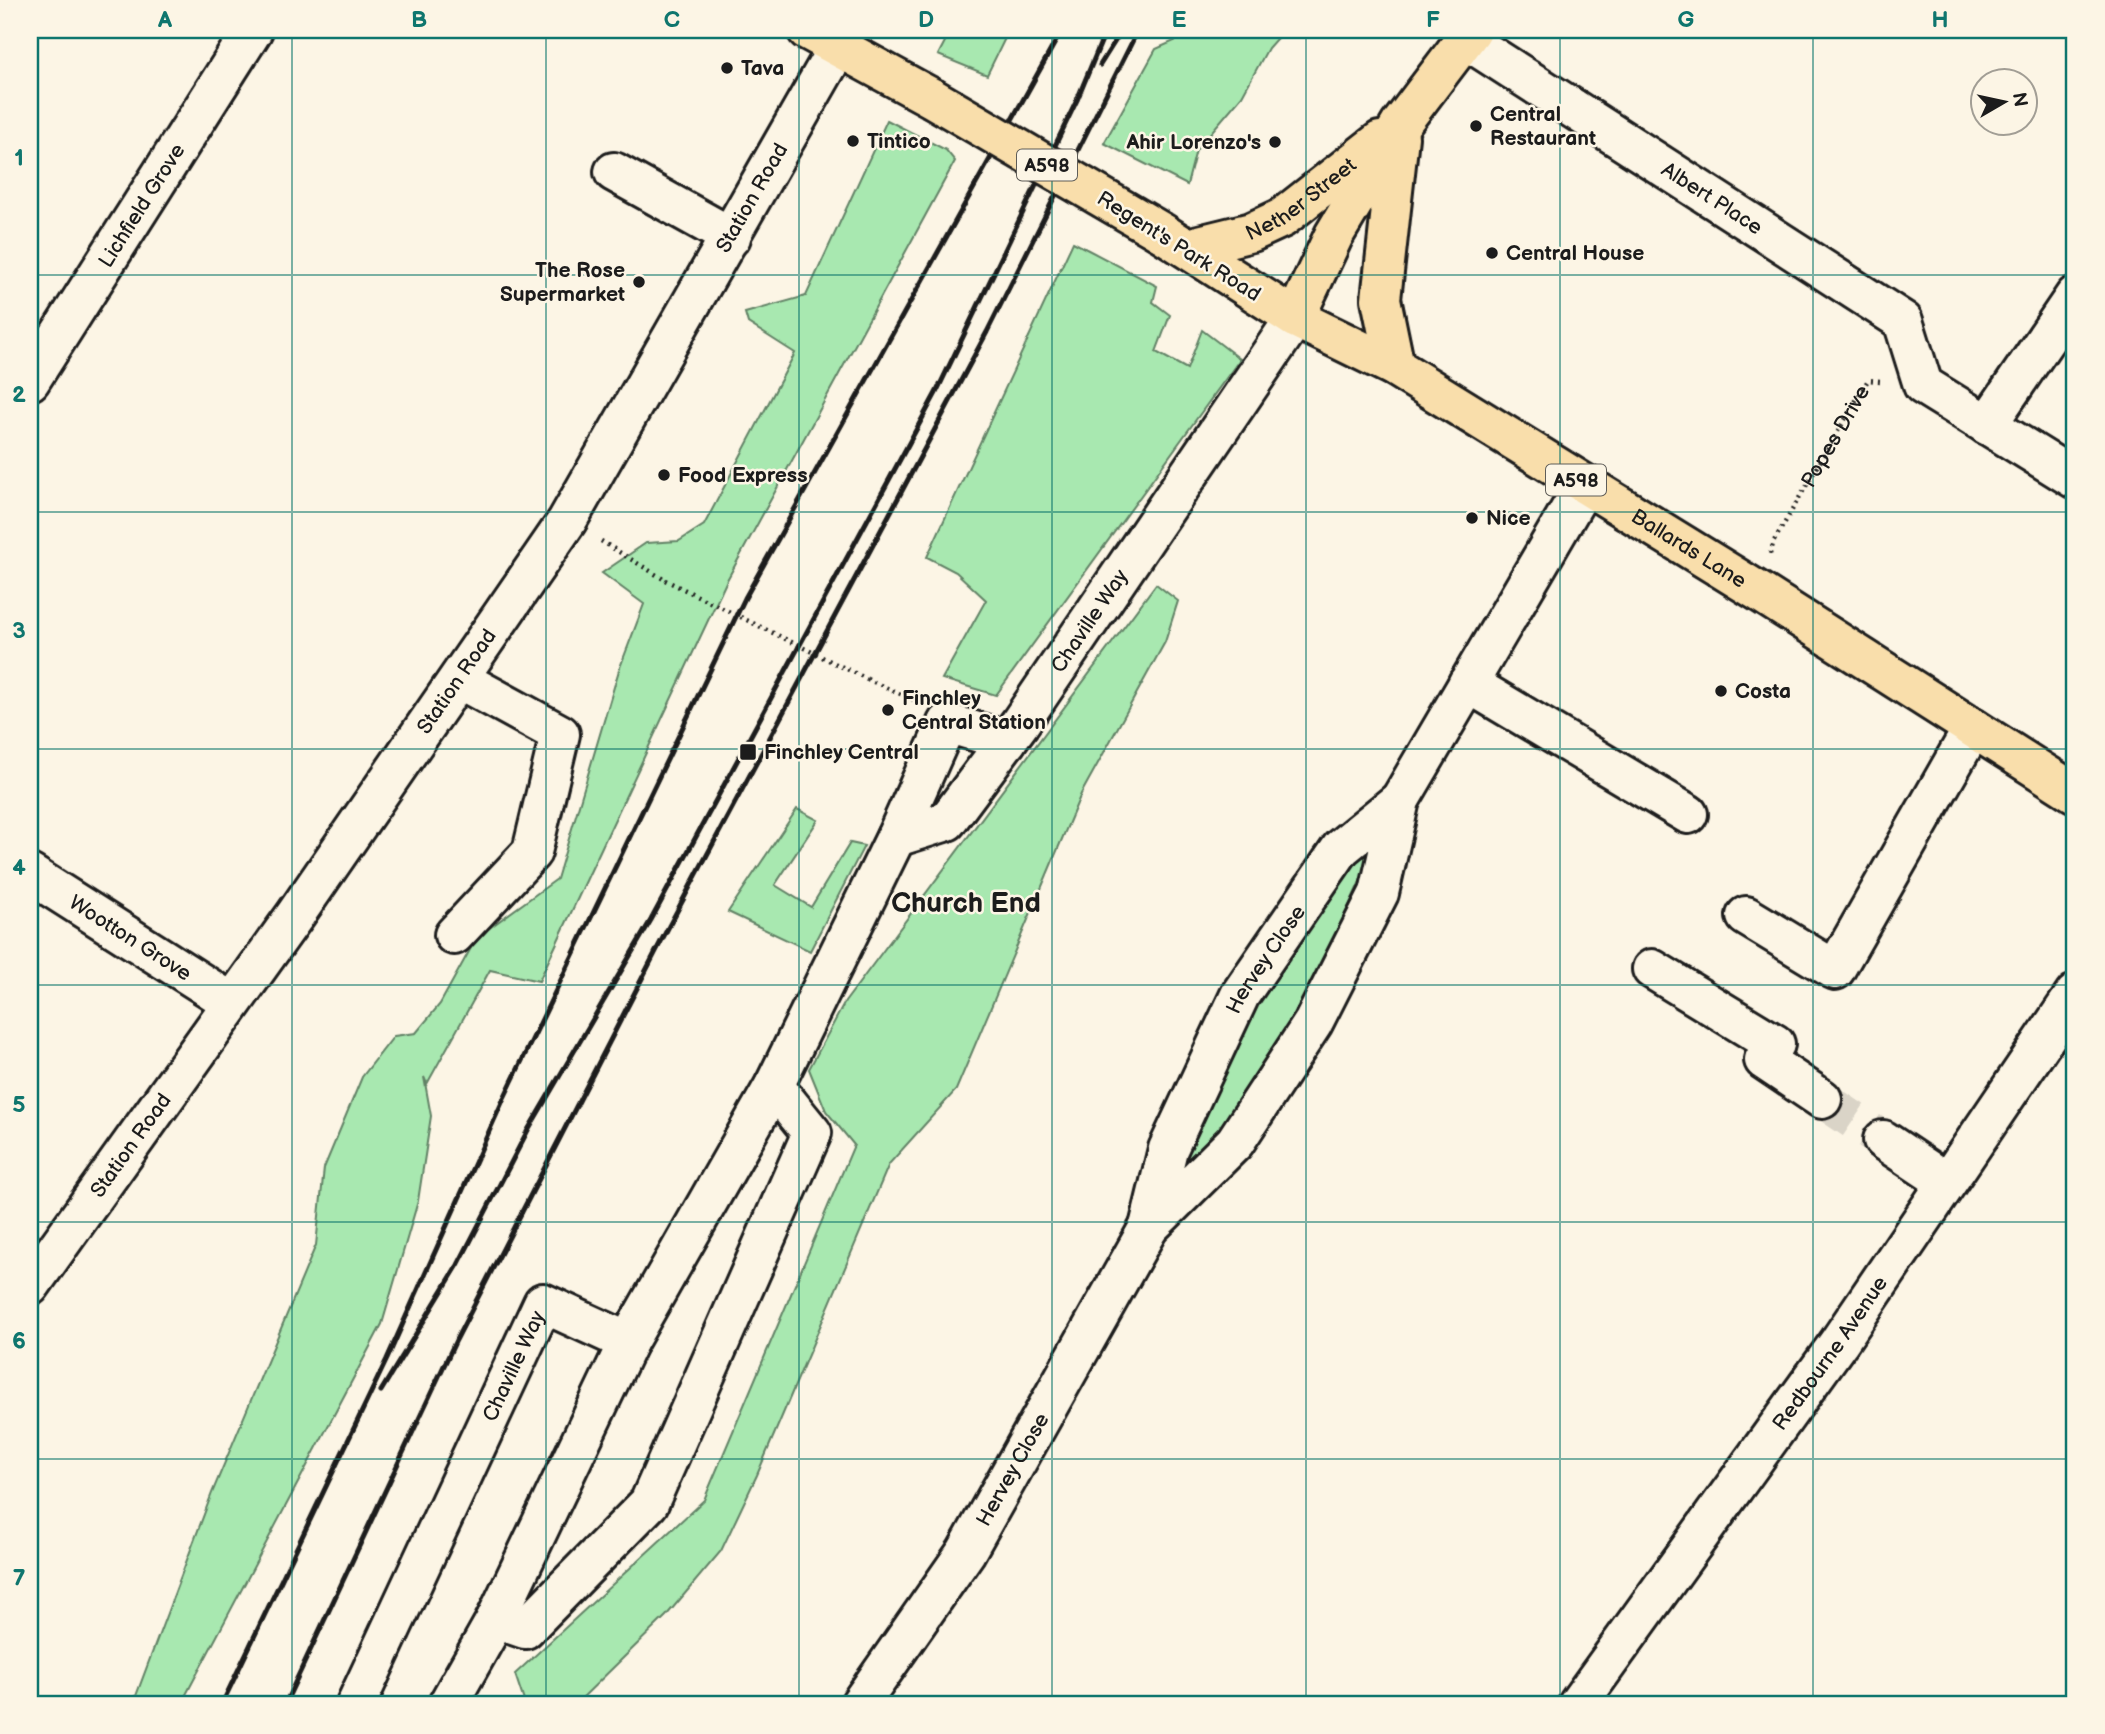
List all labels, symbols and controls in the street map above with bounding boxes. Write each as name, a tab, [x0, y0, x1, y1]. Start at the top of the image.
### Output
text: A	[157, 6, 173, 34]
text: B	[411, 6, 427, 34]
text: C	[664, 6, 680, 34]
text: D	[918, 6, 934, 34]
text: E	[1172, 6, 1187, 34]
text: F	[1426, 6, 1440, 34]
text: G	[1678, 6, 1695, 34]
text: H	[1931, 6, 1949, 34]
place label: Tava	[741, 56, 784, 81]
marker: Tava	[719, 60, 735, 76]
north arrow	[1968, 66, 2038, 136]
text: N	[2007, 91, 2032, 108]
place label: Central Restaurant	[1490, 102, 1596, 151]
marker: Central Restaurant	[1468, 118, 1484, 134]
place label: Tintico	[867, 129, 931, 154]
place label: Ahir Lorenzo's	[1125, 130, 1261, 155]
marker: Tintico	[845, 133, 861, 149]
marker: Ahir Lorenzo's	[1267, 134, 1283, 150]
street label: Lichfield Grove	[93, 139, 191, 272]
street label: Station Road	[711, 139, 793, 257]
text: 1	[14, 144, 24, 172]
road number: A598	[1017, 150, 1077, 181]
street label: Nether Street	[1242, 152, 1362, 246]
street label: Albert Place	[1657, 157, 1767, 240]
street label: Regent's Park Road	[1092, 186, 1265, 307]
place label: Central House	[1506, 241, 1644, 266]
marker: Central House	[1484, 245, 1500, 261]
place label: The Rose Supermarket	[500, 258, 625, 307]
marker: The Rose Supermarket	[631, 274, 647, 290]
text: 2	[12, 381, 26, 409]
street label: Popes Drive	[1796, 381, 1875, 492]
place label: Food Express	[678, 463, 808, 488]
road number: A598	[1546, 464, 1606, 495]
marker: Food Express	[656, 467, 672, 483]
street label: Ballards Lane	[1627, 504, 1751, 594]
place label: Nice	[1486, 506, 1530, 531]
marker: Nice	[1464, 510, 1480, 526]
street label: Chaville Way	[1046, 564, 1134, 678]
text: 3	[12, 617, 26, 645]
street label: Station Road	[412, 624, 502, 739]
place label: Costa	[1735, 679, 1791, 704]
marker: Costa	[1713, 683, 1729, 699]
place label: Finchley Central Station	[902, 686, 1046, 735]
marker: Finchley Central Station	[880, 702, 896, 718]
place label: Finchley Central	[764, 740, 919, 765]
marker: Finchley Central	[738, 742, 758, 762]
text: 4	[12, 854, 26, 882]
district label: Church End	[891, 887, 1041, 920]
street label: Wootton Grove	[64, 890, 196, 987]
street label: Hervey Close	[1221, 900, 1311, 1018]
street label: Station Road	[85, 1089, 177, 1202]
text: 5	[12, 1091, 26, 1119]
street label: Redbourne Avenue	[1767, 1271, 1893, 1435]
street label: Chaville Way	[478, 1306, 551, 1426]
text: 6	[12, 1327, 26, 1355]
street label: Hervey Close	[971, 1409, 1055, 1531]
text: 7	[13, 1564, 26, 1592]

